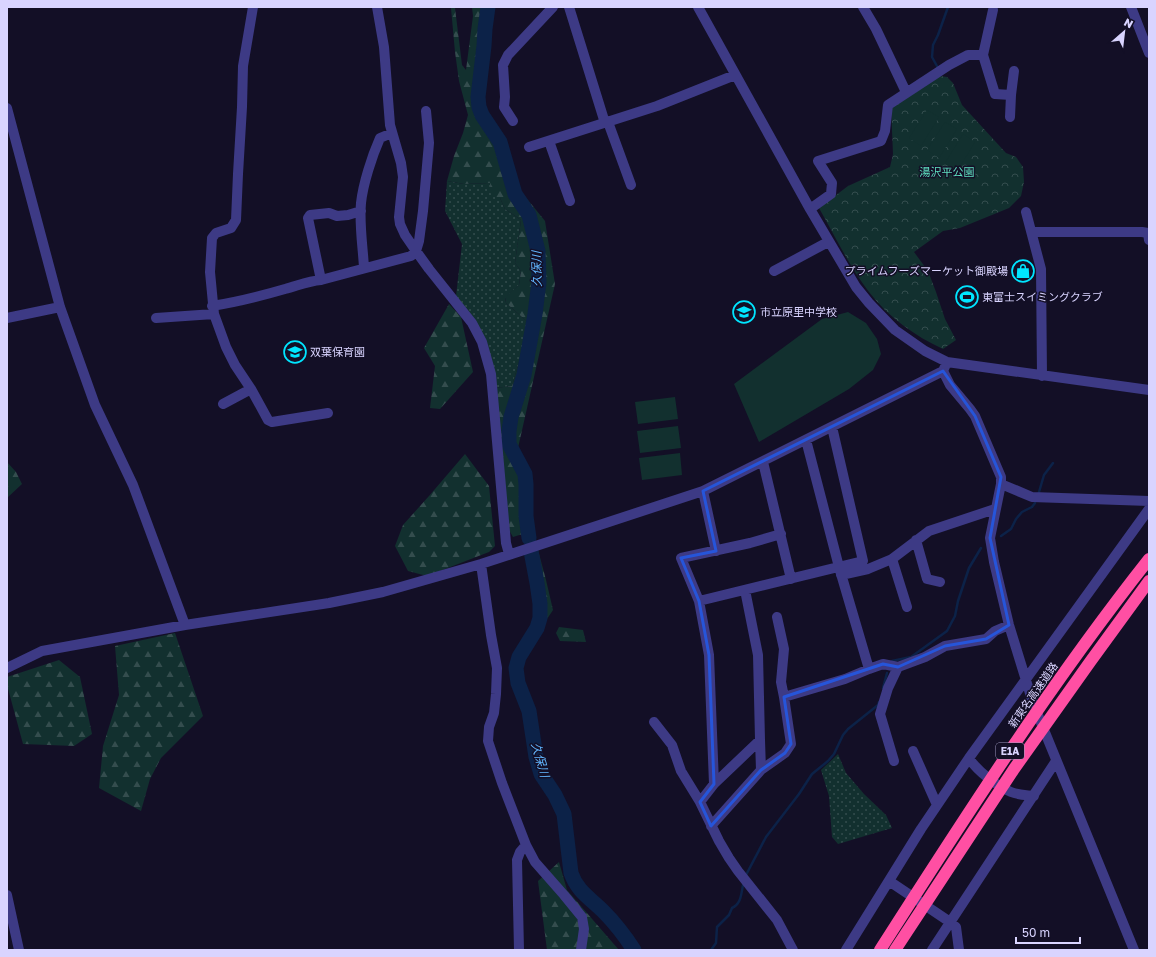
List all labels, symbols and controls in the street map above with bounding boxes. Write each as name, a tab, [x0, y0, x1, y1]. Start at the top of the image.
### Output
north arrow	[1104, 12, 1144, 52]
text: N	[1122, 15, 1136, 30]
park label: 湯沢平公園	[920, 165, 975, 178]
water label: 久保川	[529, 249, 544, 287]
shop icon: プライムフーズマーケット御殿場	[1010, 258, 1036, 284]
place label: プライムフーズマーケット御殿場	[844, 264, 1008, 277]
sports icon: 東富士スイミングクラブ	[954, 284, 980, 310]
place label: 東富士スイミングクラブ	[982, 290, 1103, 303]
school or university icon: 市立原里中学校	[731, 299, 757, 325]
place label: 市立原里中学校	[760, 305, 837, 318]
school or university icon: 双葉保育園	[282, 339, 308, 365]
place label: 双葉保育園	[310, 345, 365, 358]
street label: 新東名高速道路	[1005, 659, 1060, 730]
water label: 久保川	[528, 740, 553, 781]
road number: E1A	[996, 743, 1024, 759]
scale bar	[1016, 919, 1080, 945]
text: 50 m	[1022, 925, 1050, 940]

